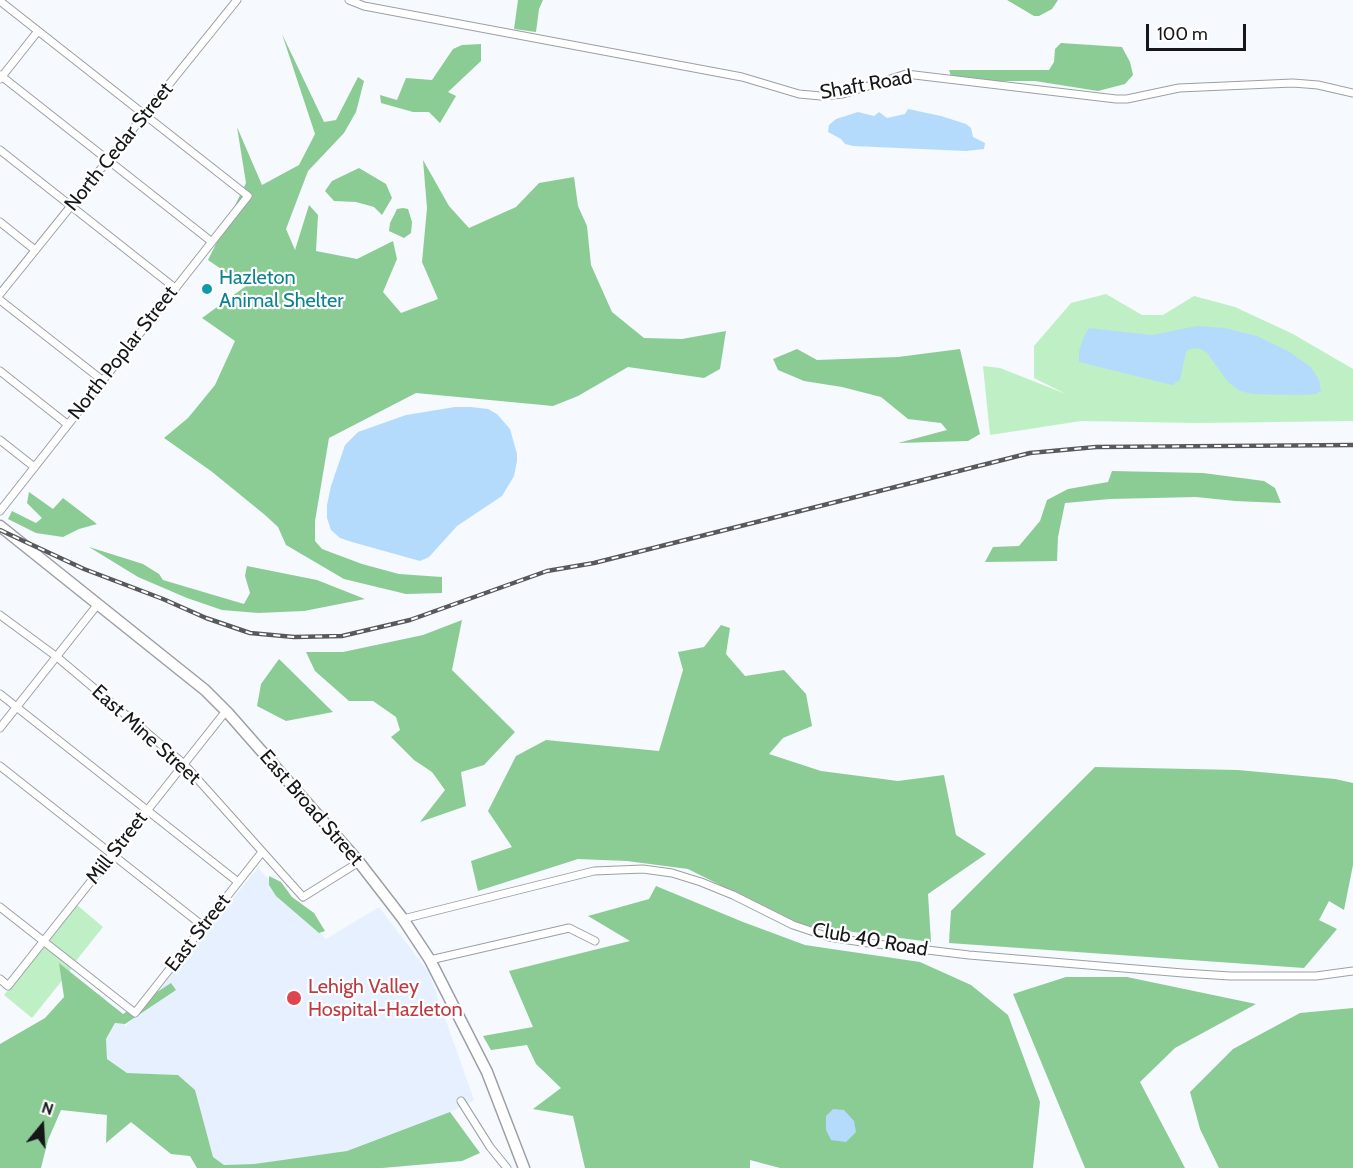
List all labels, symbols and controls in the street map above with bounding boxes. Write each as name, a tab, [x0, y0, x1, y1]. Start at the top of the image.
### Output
scale bar	[1149, 12, 1250, 50]
text: 100 m	[1157, 23, 1208, 45]
street label: Shaft Road	[818, 65, 914, 105]
street label: North Cedar Street	[60, 78, 178, 216]
place label: Hazleton Animal Shelter	[219, 266, 344, 313]
street label: North Poplar Street	[63, 281, 183, 425]
marker: Hazleton Animal Shelter	[200, 282, 214, 296]
street label: East Mine Street	[87, 680, 205, 790]
street label: East Broad Street	[254, 745, 368, 871]
street label: Mill Street	[81, 807, 153, 889]
street label: East Street	[160, 890, 236, 976]
street label: Club 40 Road	[811, 918, 929, 962]
place label: Lehigh Valley Hospital-Hazleton	[308, 975, 463, 1022]
marker: Lehigh Valley Hospital-Hazleton	[285, 989, 303, 1007]
north arrow	[12, 1096, 72, 1156]
text: N	[39, 1098, 56, 1119]

